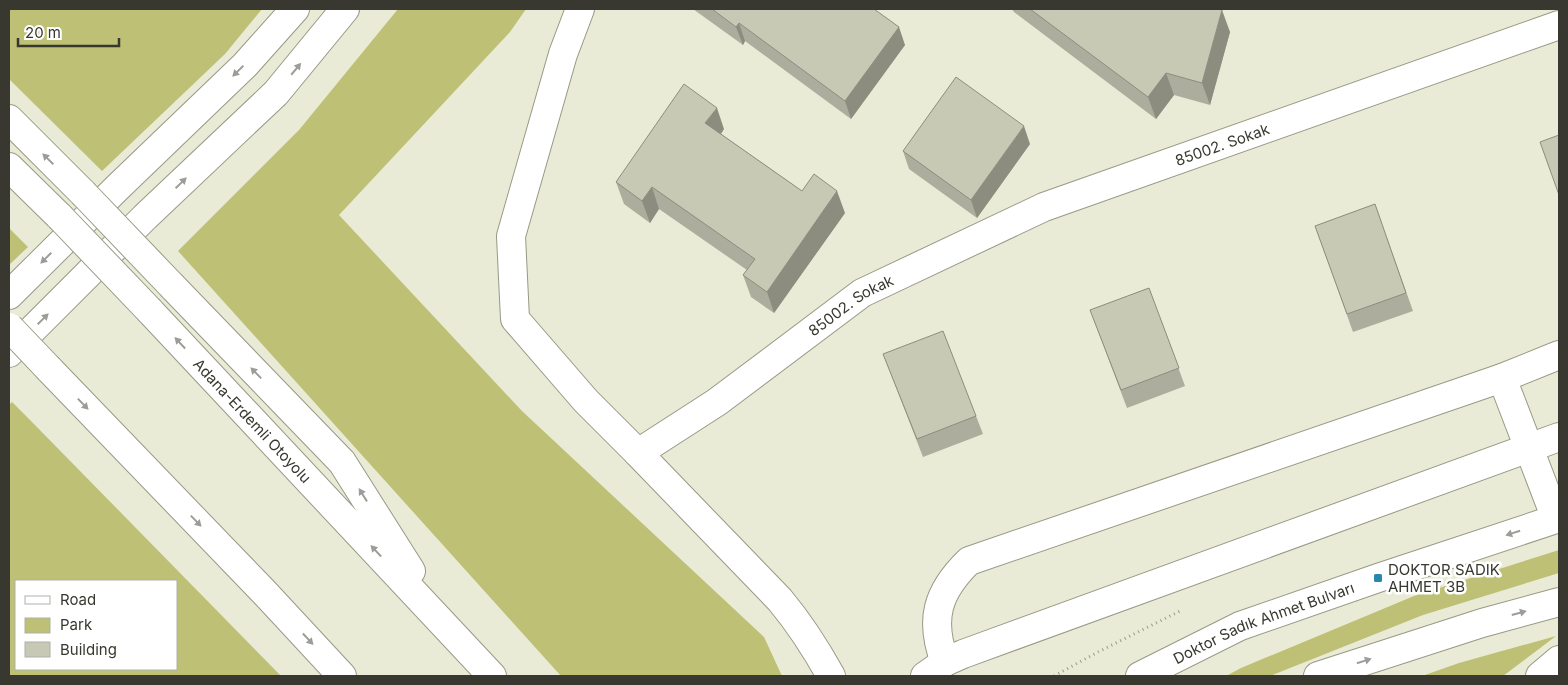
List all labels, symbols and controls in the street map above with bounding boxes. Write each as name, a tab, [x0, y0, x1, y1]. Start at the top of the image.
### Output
scale bar	[18, 15, 119, 47]
text: 20 m	[25, 23, 61, 42]
one-way arrow	[290, 62, 301, 75]
one-way arrow	[233, 65, 245, 77]
street label: 85002. Sokak	[1172, 118, 1272, 169]
one-way arrow	[43, 153, 55, 165]
one-way arrow	[174, 177, 186, 189]
one-way arrow	[40, 252, 52, 264]
street label: 85002. Sokak	[804, 270, 897, 340]
one-way arrow	[37, 313, 49, 325]
one-way arrow	[174, 338, 186, 350]
street label: Adana-Erdemli Otoyolu	[190, 354, 316, 487]
one-way arrow	[250, 367, 262, 379]
one-way arrow	[77, 398, 89, 410]
one-way arrow	[358, 488, 367, 501]
one-way arrow	[190, 515, 202, 527]
one-way arrow	[1505, 530, 1520, 538]
one-way arrow	[370, 545, 382, 557]
place label: DOKTOR SADIK AHMET 3B	[1388, 560, 1500, 596]
marker: DOKTOR SADIK AHMET 3B	[1372, 572, 1384, 584]
street label: Doktor Sadık Ahmet Bulvarı	[1170, 578, 1357, 668]
legend	[15, 580, 178, 670]
text: Road	[60, 590, 96, 609]
one-way arrow	[1512, 608, 1527, 616]
text: Park	[60, 615, 93, 634]
one-way arrow	[302, 633, 314, 645]
text: Building	[60, 640, 117, 659]
one-way arrow	[1357, 657, 1372, 665]

